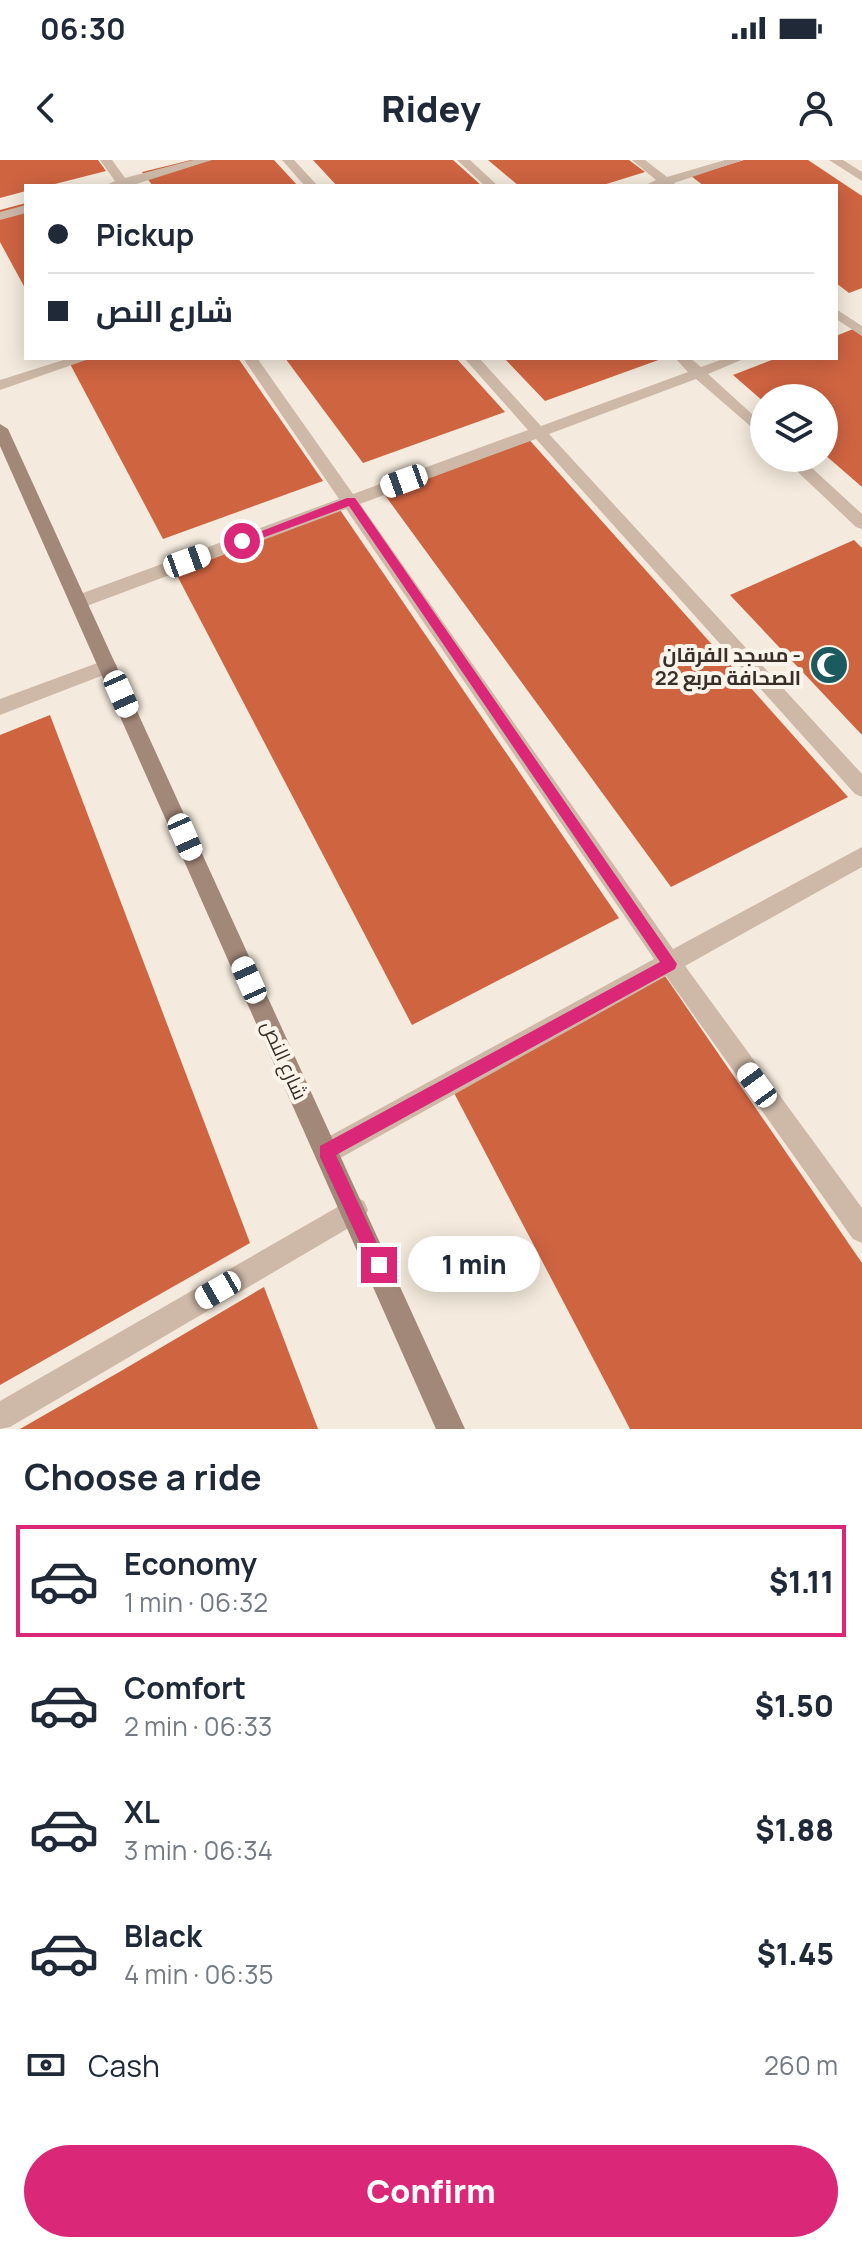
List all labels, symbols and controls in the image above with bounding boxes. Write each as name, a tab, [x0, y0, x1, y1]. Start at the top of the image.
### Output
text: 06:30	[40, 8, 126, 49]
text: Ridey	[381, 84, 481, 133]
icon: back	[24, 86, 68, 130]
icon: person	[794, 86, 838, 130]
text: Pickup	[96, 214, 194, 255]
text: شارع النص	[96, 290, 233, 331]
map controls	[750, 384, 838, 472]
button: layers	[750, 384, 838, 472]
car	[377, 462, 431, 500]
route start	[224, 523, 260, 559]
car	[160, 542, 214, 580]
place label: مسجد الفرقان - الصحافة مربع 22	[655, 641, 801, 692]
mosque icon: مسجد الفرقان - الصحافة مربع 22	[808, 644, 850, 686]
car	[100, 667, 142, 721]
car	[164, 810, 206, 864]
car	[228, 953, 270, 1007]
street label: شارع النص	[255, 1016, 314, 1104]
car	[733, 1059, 781, 1111]
callout: 1 min	[407, 1237, 539, 1293]
text: 1 min	[441, 1246, 507, 1282]
route end	[361, 1247, 397, 1283]
car	[191, 1268, 245, 1312]
text: Choose a ride	[24, 1452, 262, 1501]
text: Economy	[124, 1543, 257, 1584]
icon: car	[28, 1545, 100, 1617]
text: $1.11	[769, 1561, 834, 1602]
text: 1 min · 06:32	[124, 1584, 268, 1620]
text: Comfort	[124, 1667, 246, 1708]
icon: car	[28, 1669, 100, 1741]
text: $1.50	[755, 1685, 834, 1726]
text: 2 min · 06:33	[124, 1708, 272, 1744]
text: XL	[124, 1791, 160, 1832]
icon: car	[28, 1793, 100, 1865]
text: $1.88	[755, 1809, 834, 1850]
text: 3 min · 06:34	[124, 1832, 273, 1868]
text: Black	[124, 1915, 202, 1956]
icon: car	[28, 1917, 100, 1989]
text: $1.45	[757, 1933, 834, 1974]
text: 4 min · 06:35	[124, 1956, 274, 1992]
icon: cash	[24, 2043, 68, 2087]
text: Cash	[88, 2045, 160, 2086]
text: 260 m	[764, 2047, 838, 2083]
button: Confirm	[24, 2145, 838, 2237]

